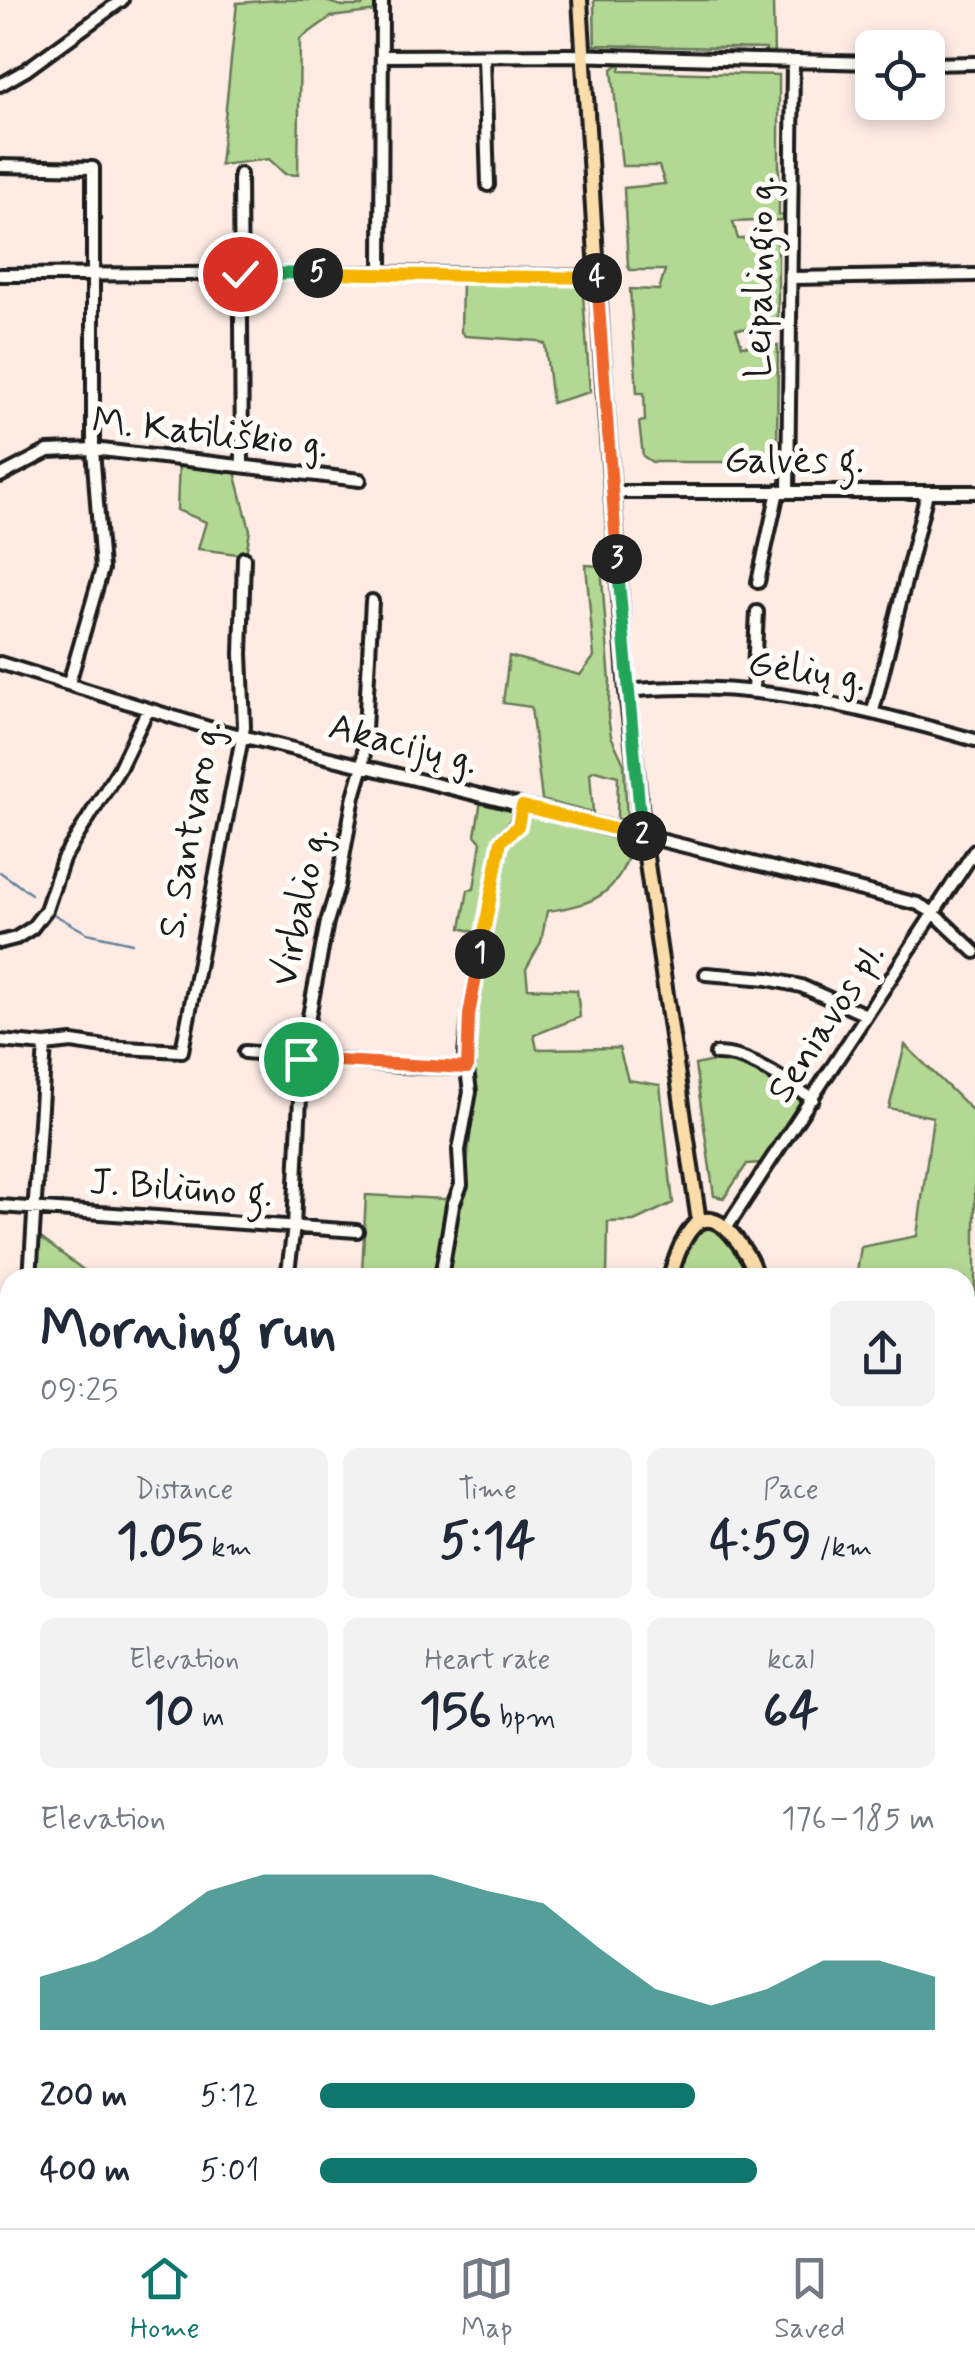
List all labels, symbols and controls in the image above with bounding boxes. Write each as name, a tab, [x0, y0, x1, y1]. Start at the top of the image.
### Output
map controls	[855, 30, 945, 120]
button: locate	[855, 30, 945, 120]
street label: Leipalingio g.	[735, 175, 791, 379]
pin	[198, 232, 283, 317]
icon: check	[213, 247, 268, 302]
pin: 5	[293, 248, 343, 298]
pin: 4	[572, 253, 622, 303]
text: 5	[310, 254, 326, 291]
text: 4	[589, 259, 605, 296]
street label: M. Katiliškio g.	[90, 397, 330, 471]
street label: Galvės g.	[724, 437, 864, 490]
pin: 3	[592, 534, 642, 584]
text: 3	[611, 540, 623, 577]
street label: Gėlių g.	[745, 639, 869, 705]
street label: Akacijų g.	[323, 703, 483, 787]
street label: S. Santvaro g.	[148, 717, 234, 943]
pin: 2	[617, 811, 667, 861]
text: 2	[635, 817, 649, 854]
street label: Virbalio g.	[260, 823, 342, 991]
pin: 1	[455, 929, 505, 979]
street label: Seniavos pl.	[757, 933, 897, 1113]
text: 1	[474, 935, 486, 972]
pin	[259, 1017, 344, 1102]
icon: arrive	[274, 1032, 329, 1087]
street label: J. Biliūno g.	[87, 1158, 274, 1224]
text: Morning run	[40, 1296, 337, 1368]
button: share	[830, 1301, 935, 1406]
text: 09:25	[40, 1370, 118, 1412]
text: Distance	[135, 1472, 233, 1509]
text: Time	[458, 1472, 517, 1509]
text: Pace	[763, 1472, 819, 1509]
text: 1.05	[116, 1509, 204, 1575]
text: 5:14	[439, 1509, 536, 1575]
text: 4:59	[709, 1509, 812, 1575]
text: km	[204, 1530, 252, 1567]
text: /km	[812, 1530, 872, 1567]
text: Elevation	[129, 1642, 239, 1679]
text: Heart rate	[425, 1642, 550, 1679]
text: kcal	[767, 1642, 814, 1679]
text: 10	[144, 1679, 195, 1745]
text: 156	[419, 1679, 492, 1745]
text: 64	[763, 1679, 819, 1745]
text: m	[195, 1700, 225, 1737]
text: bpm	[492, 1700, 556, 1737]
text: Elevation	[40, 1798, 166, 1840]
text: 176–185 m	[781, 1798, 935, 1840]
text: 200 m	[40, 2075, 127, 2117]
text: 5:12	[200, 2075, 259, 2117]
text: 400 m	[40, 2150, 130, 2192]
text: 5:01	[200, 2150, 259, 2192]
tab: Home	[130, 2251, 200, 2348]
tab: Map	[459, 2251, 514, 2348]
tab: Saved	[774, 2251, 845, 2348]

